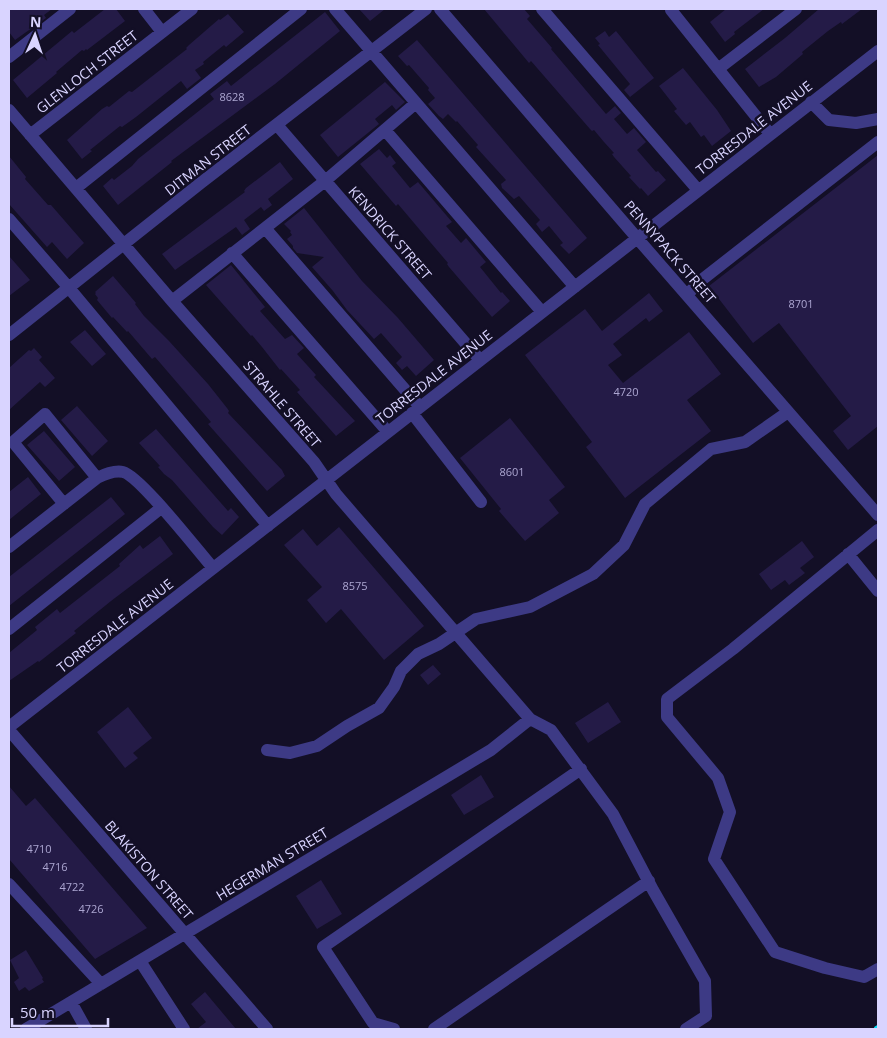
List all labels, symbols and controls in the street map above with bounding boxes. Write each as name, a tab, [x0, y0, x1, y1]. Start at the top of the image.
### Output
north arrow	[10, 10, 60, 60]
text: N	[30, 12, 42, 31]
street label: GLENLOCH STREET	[32, 26, 142, 117]
street label: TORRESDALE AVENUE	[692, 76, 816, 179]
house number: 8628	[219, 89, 245, 104]
street label: DITMAN STREET	[161, 120, 255, 199]
street label: KENDRICK STREET	[345, 182, 436, 284]
street label: PENNYPACK STREET	[620, 196, 721, 307]
house number: 8701	[788, 296, 814, 311]
street label: TORRESDALE AVENUE	[372, 325, 496, 428]
street label: STRAHLE STREET	[239, 356, 326, 451]
house number: 4720	[613, 384, 639, 399]
house number: 8601	[499, 464, 525, 479]
street label: TORRESDALE AVENUE	[53, 574, 177, 677]
house number: 8575	[342, 578, 368, 593]
street label: BLAKISTON STREET	[101, 816, 198, 923]
street label: HEGERMAN STREET	[212, 822, 332, 905]
house number: 4710	[26, 841, 52, 856]
house number: 4716	[42, 859, 68, 874]
house number: 4722	[59, 879, 85, 894]
house number: 4726	[78, 901, 104, 916]
scale bar	[12, 996, 109, 1028]
text: 50 m	[20, 1002, 55, 1022]

